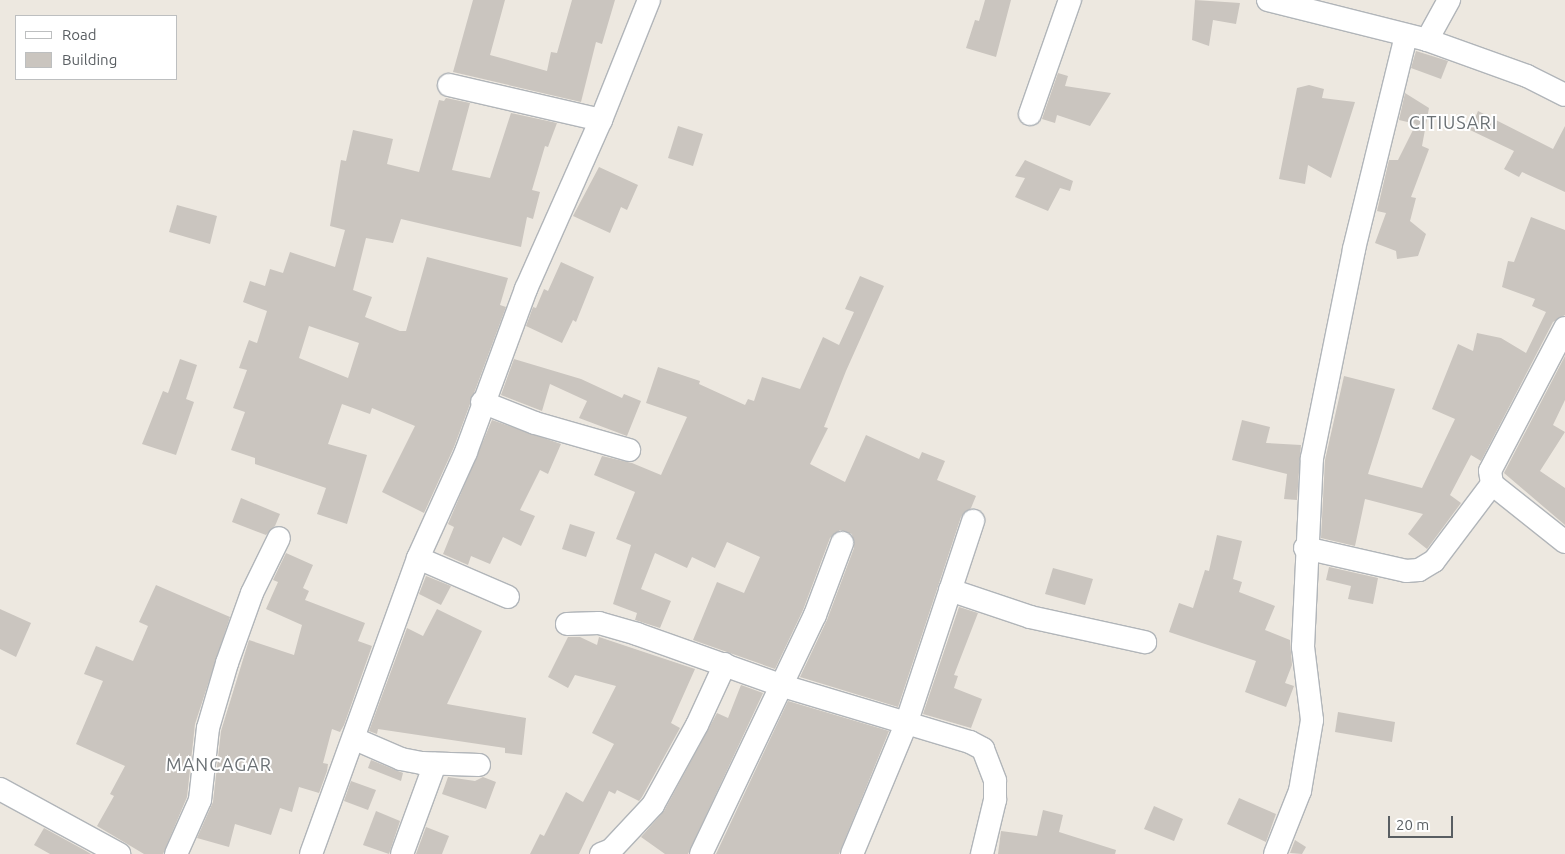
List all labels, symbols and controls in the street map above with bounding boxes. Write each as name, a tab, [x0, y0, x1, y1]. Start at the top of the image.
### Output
legend	[15, 15, 178, 80]
text: Road	[62, 26, 97, 43]
text: Building	[62, 51, 117, 68]
district label: CITIUSARI	[1408, 111, 1498, 133]
district label: MANCAGAR	[165, 753, 273, 775]
scale bar	[1390, 806, 1455, 838]
text: 20 m	[1396, 816, 1429, 833]

